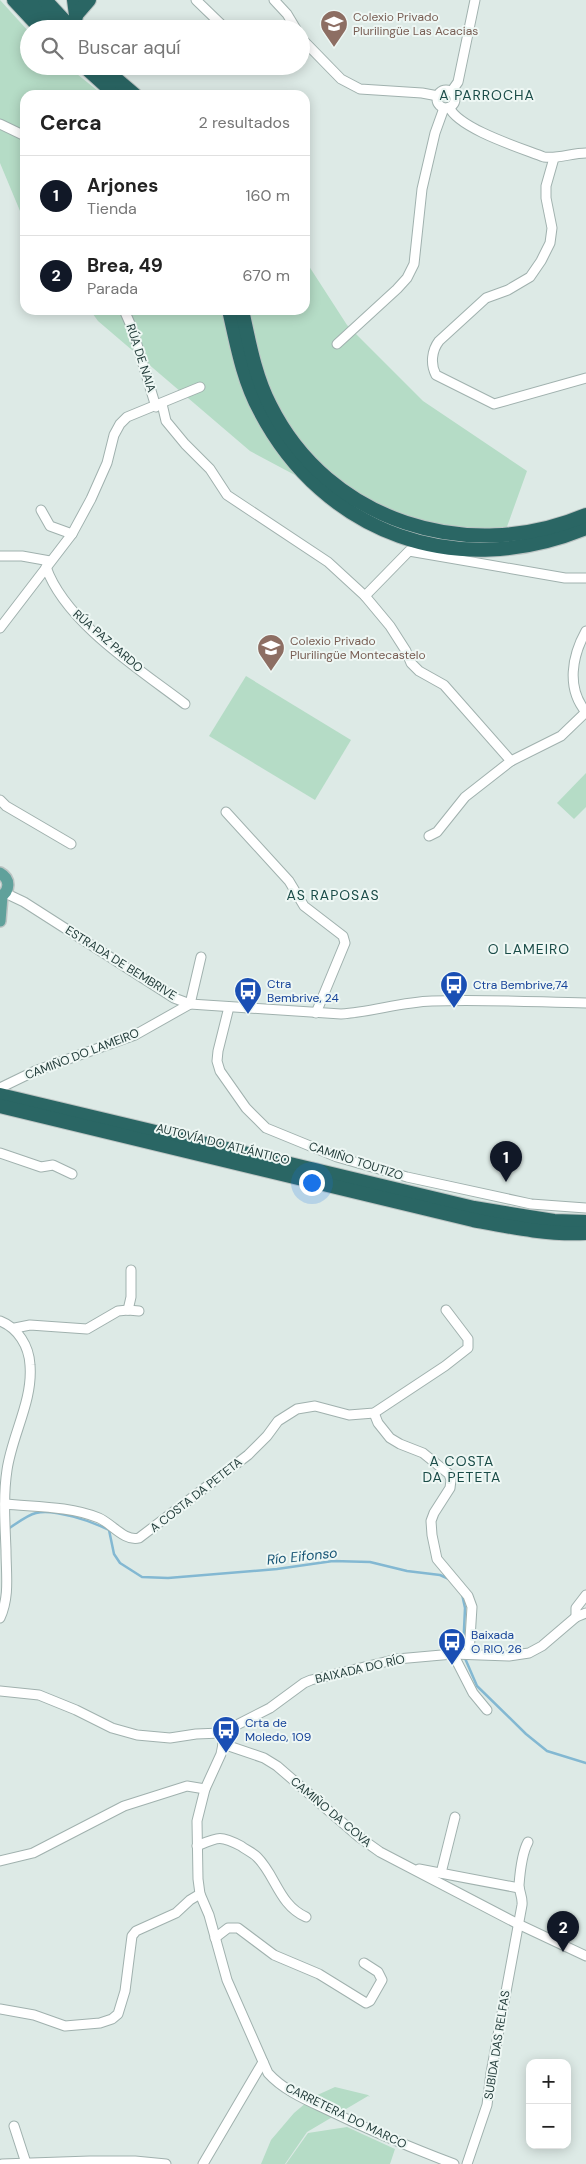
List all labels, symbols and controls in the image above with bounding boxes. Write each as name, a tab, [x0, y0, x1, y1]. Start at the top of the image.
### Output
school or university icon: Colexio Privado Plurilingüe Las Acacias	[319, 9, 349, 48]
place label: Colexio Privado Plurilingüe Las Acacias	[353, 9, 478, 39]
search box	[20, 20, 310, 75]
icon: search	[38, 34, 66, 62]
text: Buscar aquí	[78, 35, 181, 60]
district label: A PARROCHA	[439, 86, 535, 104]
text: Cerca	[40, 109, 102, 137]
text: 2 resultados	[199, 112, 290, 133]
text: Arjones	[87, 173, 158, 198]
text: 1	[53, 185, 59, 206]
text: 160 m	[246, 185, 290, 206]
text: Tienda	[87, 198, 137, 219]
text: Brea, 49	[87, 253, 163, 278]
text: 2	[51, 265, 61, 286]
text: 670 m	[243, 265, 290, 286]
text: Parada	[87, 278, 138, 299]
street label: RÚA DE NAIA	[122, 322, 160, 394]
street label: RÚA PAZ PARDO	[70, 606, 146, 676]
school or university icon: Colexio Privado Plurilingüe Montecastelo	[256, 633, 286, 672]
place label: Colexio Privado Plurilingüe Montecastelo	[290, 633, 426, 663]
district label: AS RAPOSAS	[286, 886, 380, 904]
street label: ESTRADA DE BEMBRIVE	[62, 922, 180, 1004]
district label: O LAMEIRO	[488, 940, 570, 958]
bus stop icon: Ctra Bembrive,74	[439, 970, 469, 1009]
bus stop icon: Ctra Bembrive, 24	[233, 976, 263, 1015]
place label: Ctra Bembrive, 24	[267, 976, 339, 1006]
place label: Ctra Bembrive,74	[473, 977, 568, 993]
street label: CAMIÑO DO LAMEIRO	[23, 1025, 141, 1083]
street label: AUTOVÍA DO ATLÁNTICO	[154, 1120, 292, 1168]
street label: CAMIÑO TOUTIZO	[307, 1138, 405, 1184]
pin: 1	[490, 1141, 522, 1182]
your location	[299, 1170, 325, 1196]
district label: A COSTA DA PETETA	[423, 1452, 501, 1486]
street label: A COSTA DA PETETA	[147, 1454, 245, 1536]
water label: Río Eifonso	[266, 1543, 338, 1569]
bus stop icon: Baixada O RIO, 26	[437, 1627, 467, 1666]
place label: Baixada O RIO, 26	[471, 1627, 522, 1657]
street label: BAIXADA DO RÍO	[313, 1651, 407, 1687]
bus stop icon: Crta de Moledo, 109	[211, 1715, 241, 1754]
place label: Crta de Moledo, 109	[245, 1715, 311, 1745]
street label: CAMIÑO DA COVA	[287, 1773, 375, 1851]
pin: 2	[547, 1911, 579, 1952]
street label: SUBIDA DAS RELFAS	[480, 1989, 514, 2101]
map controls	[526, 2059, 571, 2149]
button: +	[526, 2059, 571, 2104]
street label: CARRETERA DO MARCO	[283, 2080, 409, 2152]
button: −	[526, 2104, 571, 2149]

